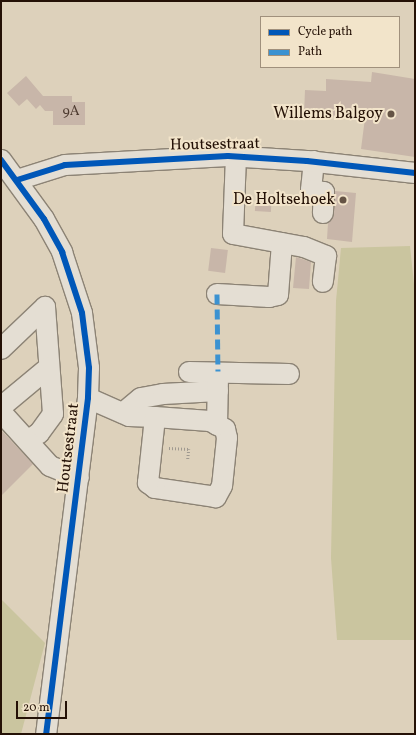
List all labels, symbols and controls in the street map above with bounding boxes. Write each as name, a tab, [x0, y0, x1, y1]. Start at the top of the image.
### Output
legend	[260, 16, 400, 68]
text: Cycle path	[298, 24, 353, 40]
text: Path	[298, 44, 322, 60]
house number: 9A	[62, 104, 80, 120]
place label: Willems Balgoy	[273, 104, 383, 124]
marker: Willems Balgoy	[386, 109, 396, 119]
street label: Houtsestraat	[170, 135, 260, 155]
place label: De Holtsehoek	[233, 190, 335, 210]
marker: De Holtsehoek	[338, 195, 348, 205]
street label: Houtsestraat	[54, 402, 84, 494]
scale bar	[18, 693, 69, 719]
text: 20 m	[23, 700, 50, 716]

